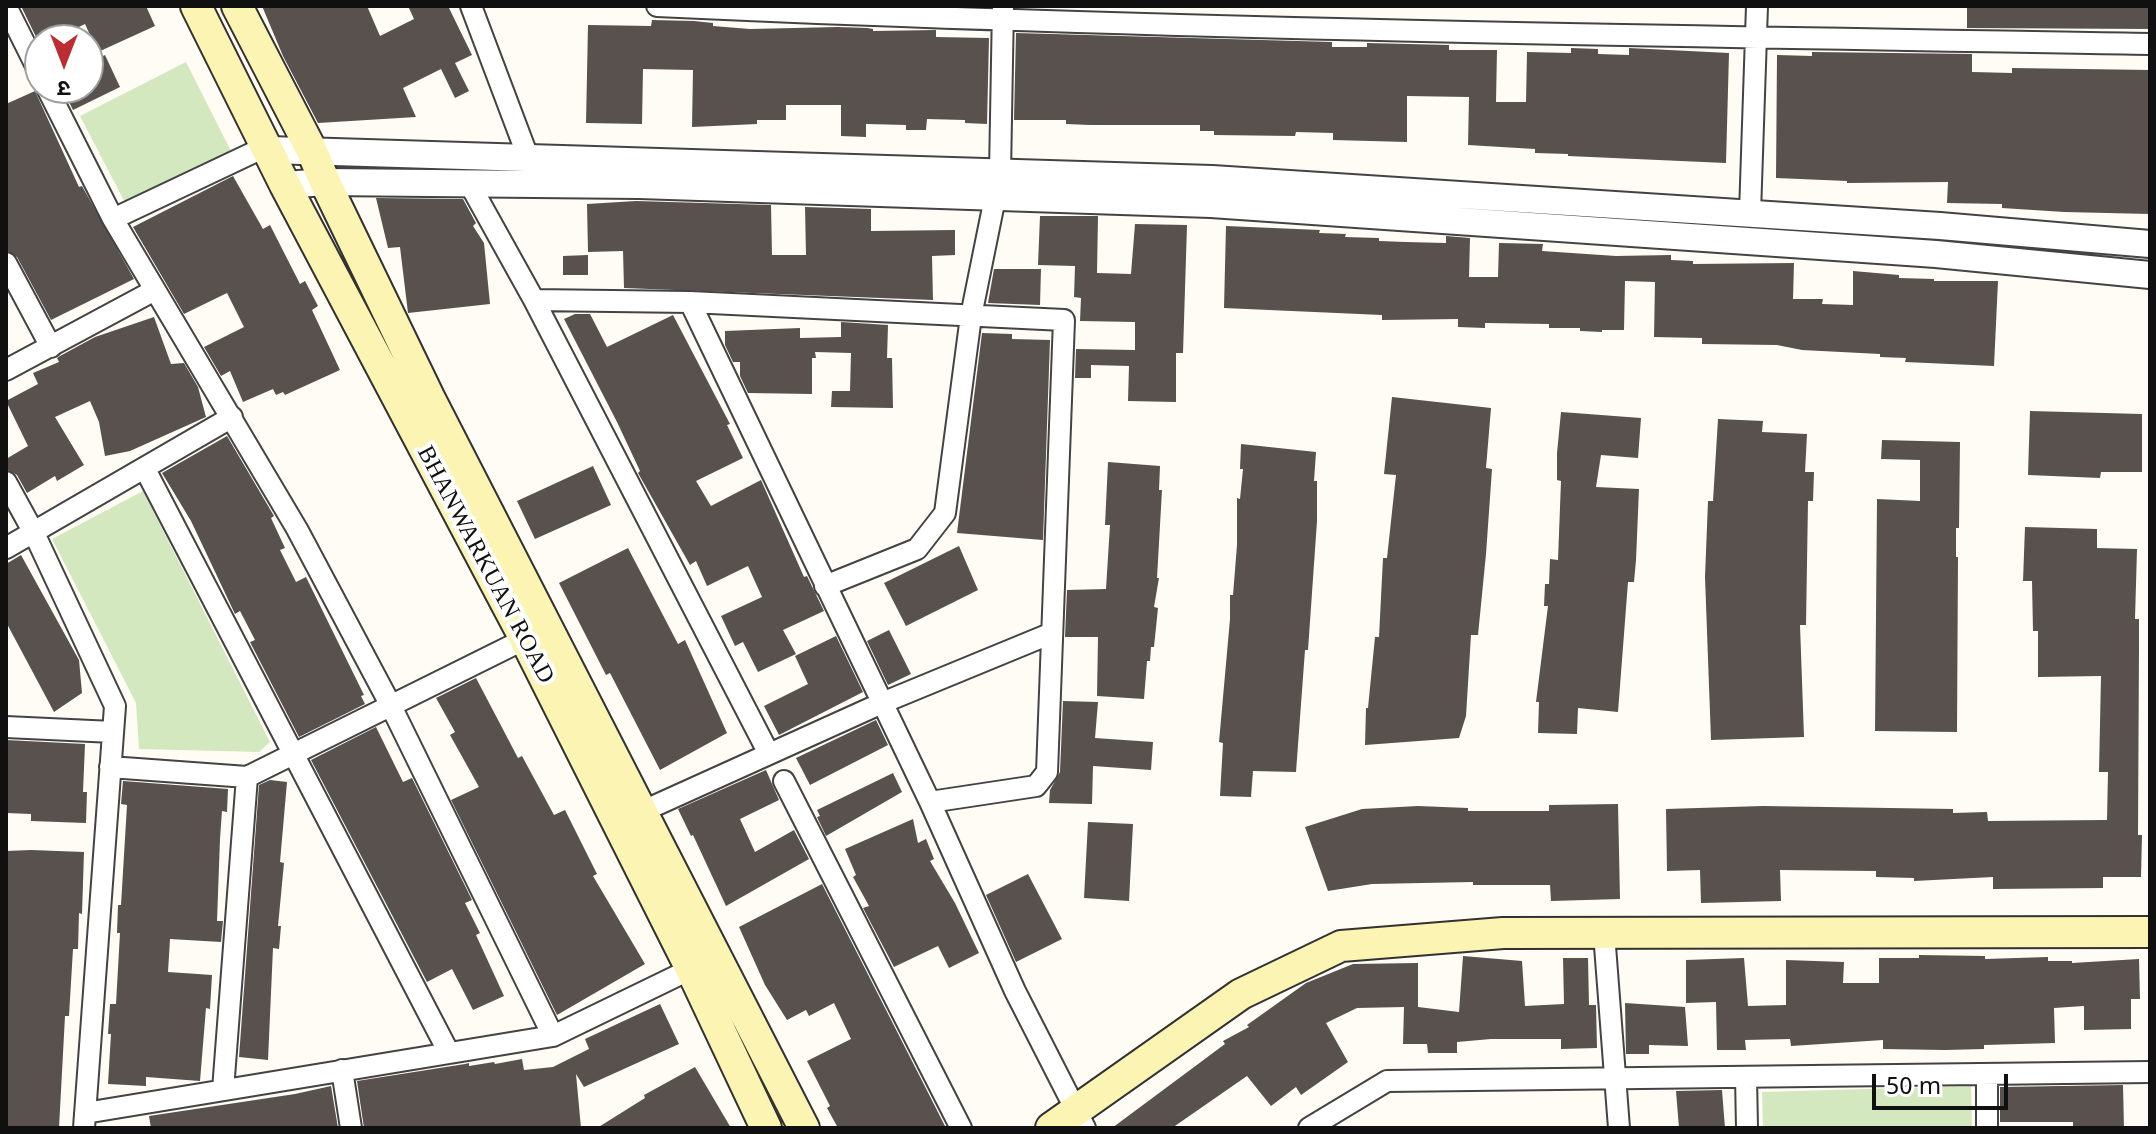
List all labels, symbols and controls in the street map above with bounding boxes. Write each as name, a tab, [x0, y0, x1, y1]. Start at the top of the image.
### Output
north arrow	[24, 24, 104, 104]
text: उ	[58, 72, 70, 101]
street label: BHANWARKUAN ROAD	[412, 445, 558, 685]
scale bar	[1876, 1058, 2012, 1108]
text: 50 m	[1886, 1072, 1941, 1104]

